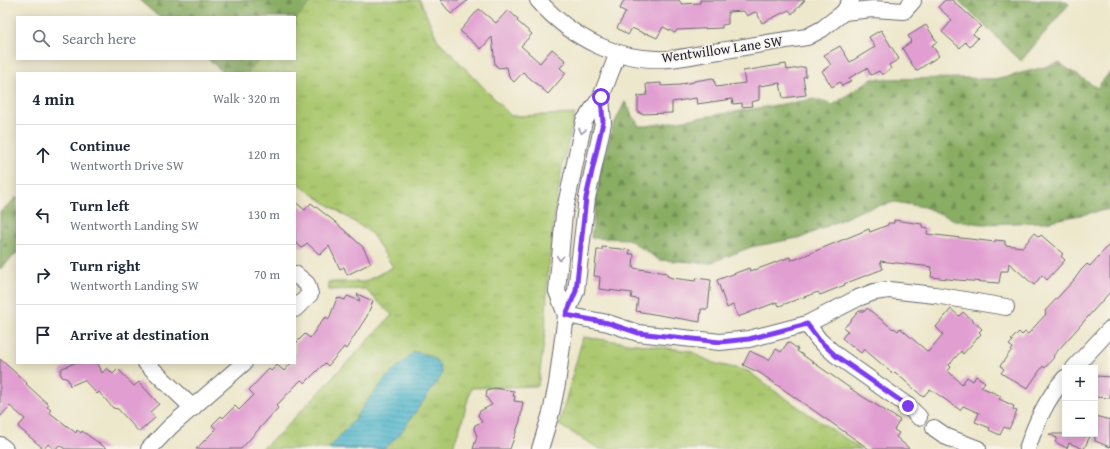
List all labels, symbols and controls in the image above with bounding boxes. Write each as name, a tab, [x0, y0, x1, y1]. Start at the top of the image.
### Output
search box	[16, 16, 296, 60]
icon: search	[30, 27, 52, 49]
text: Search here	[62, 28, 136, 49]
street label: Wentwillow Lane SW	[660, 31, 784, 67]
text: 4 min	[32, 86, 74, 111]
route start	[592, 88, 610, 106]
text: Walk · 320 m	[213, 89, 280, 108]
one-way arrow	[579, 127, 587, 134]
text: Continue	[70, 135, 131, 156]
icon: ahead	[32, 144, 54, 166]
text: 120 m	[248, 145, 280, 164]
text: Wentworth Drive SW	[70, 156, 184, 175]
text: Turn left	[70, 195, 129, 216]
icon: left	[32, 204, 54, 226]
text: 130 m	[248, 205, 280, 224]
text: Wentworth Landing SW	[70, 216, 199, 235]
text: Turn right	[70, 255, 141, 276]
one-way arrow	[555, 255, 564, 261]
icon: right	[32, 264, 54, 286]
text: 70 m	[254, 265, 280, 284]
text: Wentworth Landing SW	[70, 276, 199, 295]
icon: arrive	[32, 324, 54, 346]
text: Arrive at destination	[70, 324, 209, 345]
map controls	[1062, 365, 1098, 437]
button: +	[1062, 365, 1098, 401]
route end	[899, 397, 917, 415]
button: −	[1062, 401, 1098, 437]

